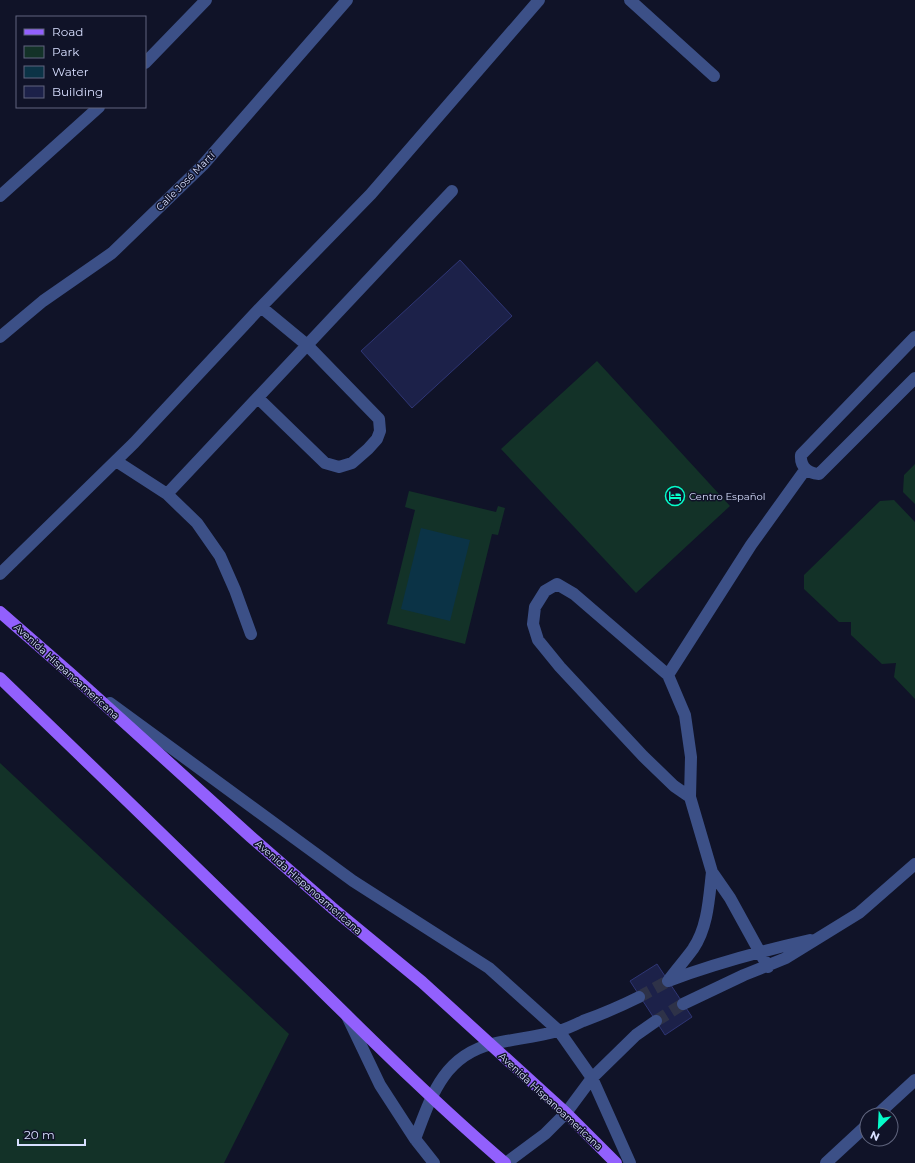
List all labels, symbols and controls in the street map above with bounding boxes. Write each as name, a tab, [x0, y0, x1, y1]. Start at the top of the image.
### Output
legend	[16, 16, 146, 108]
text: Road	[52, 24, 83, 39]
text: Park	[52, 44, 80, 59]
text: Water	[52, 64, 89, 79]
text: Building	[52, 84, 103, 99]
street label: Calle José Martí	[153, 148, 218, 214]
hotel icon: Centro Español	[664, 485, 686, 507]
place label: Centro Español	[689, 490, 765, 503]
street label: Avenida Hispanoamericana	[11, 620, 122, 722]
street label: Avenida Hispanoamericana	[252, 837, 365, 937]
street label: Avenida Hispanoamericana	[496, 1050, 605, 1153]
north arrow	[859, 1107, 899, 1147]
scale bar	[18, 1121, 85, 1147]
text: 20 m	[24, 1127, 55, 1142]
text: N	[868, 1128, 882, 1144]

